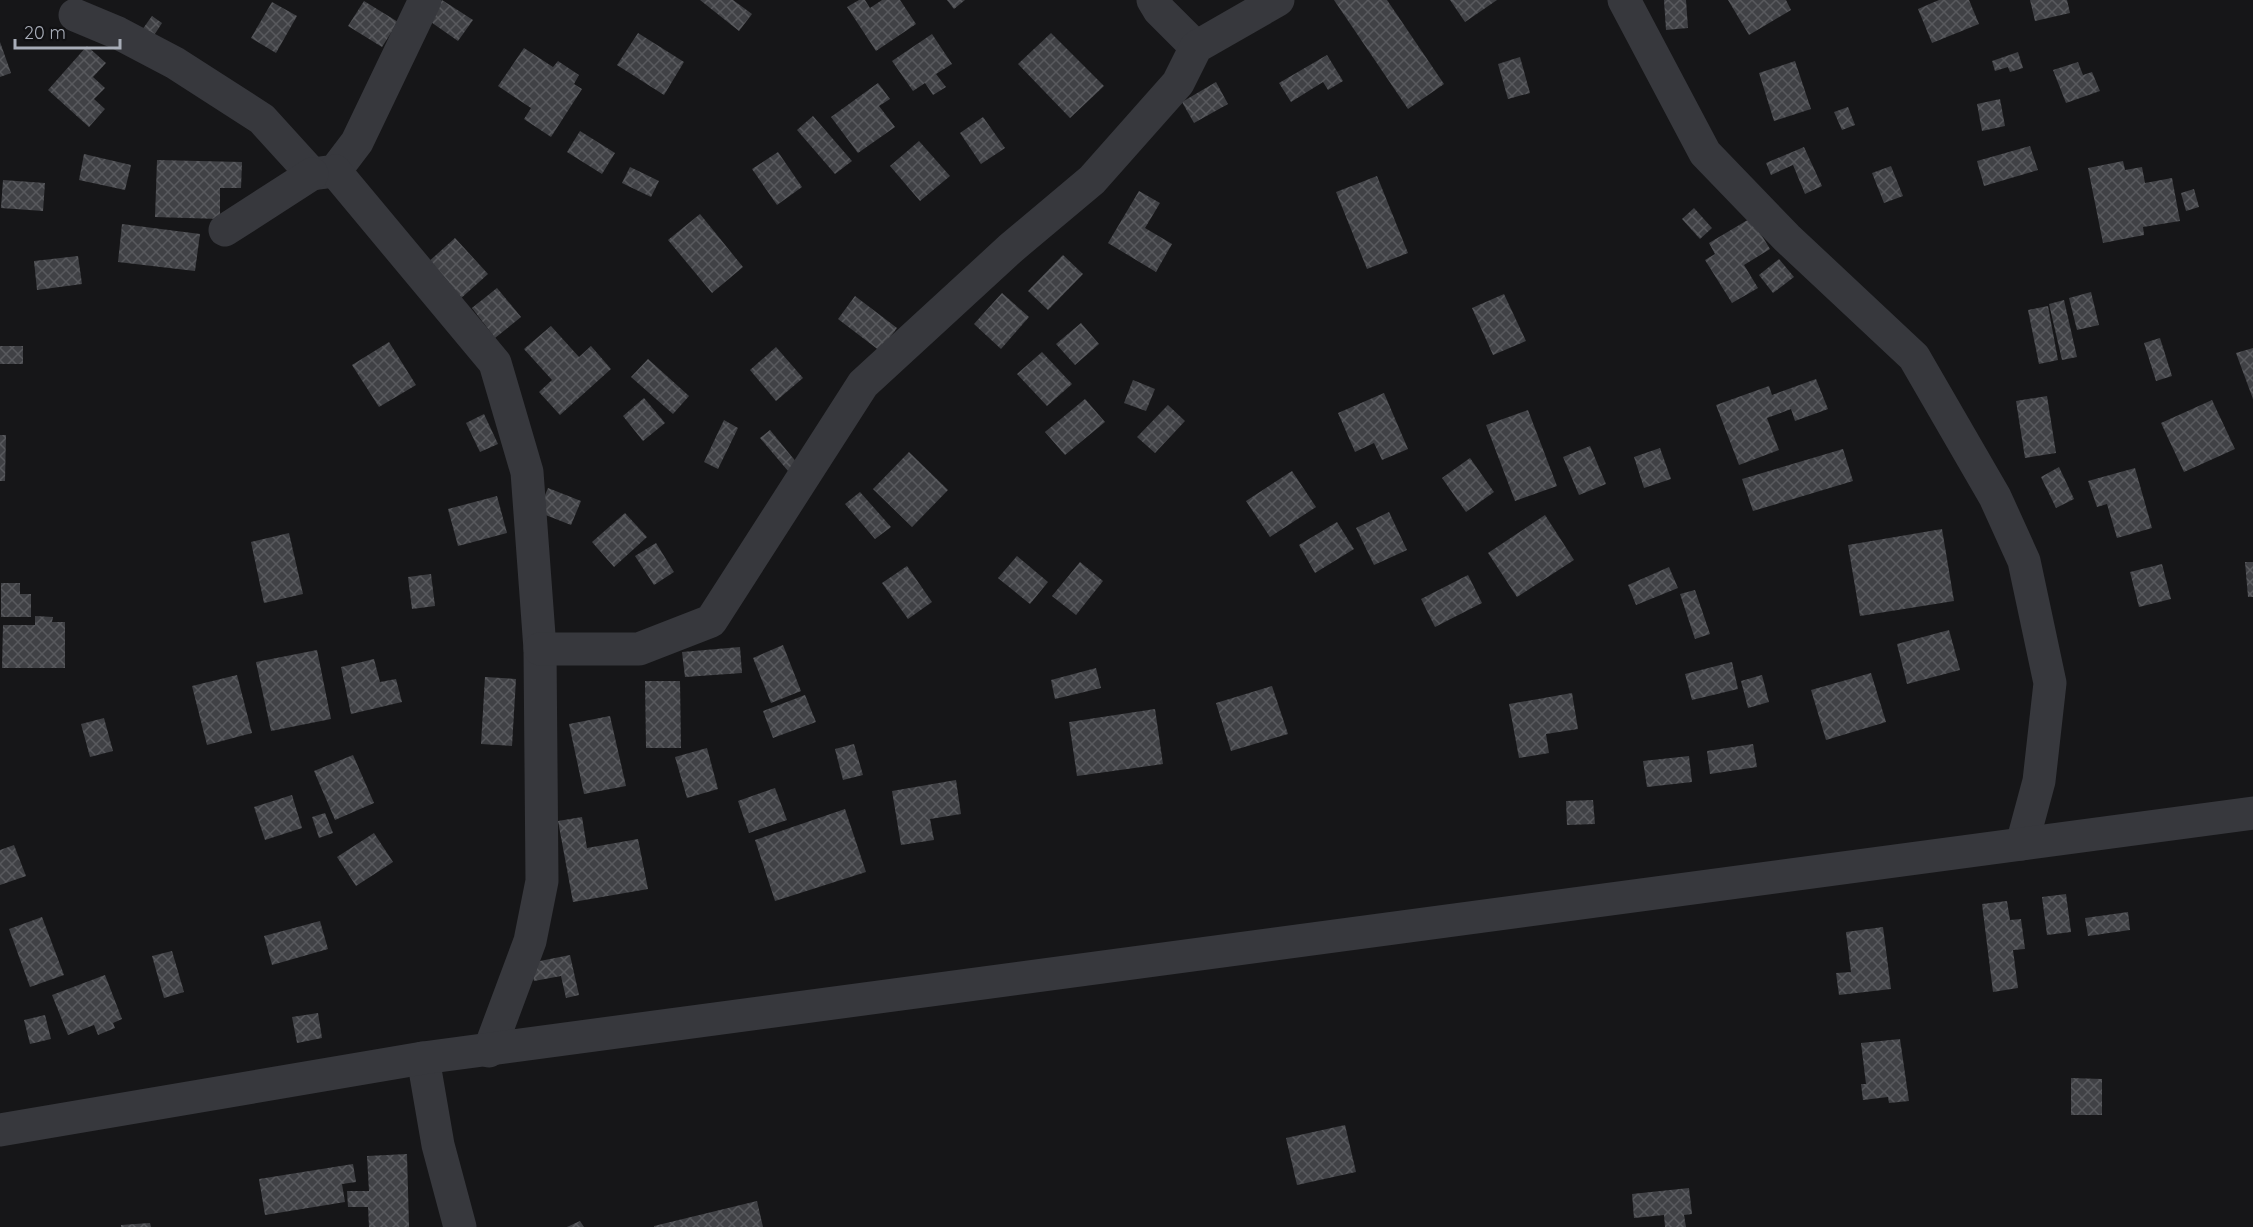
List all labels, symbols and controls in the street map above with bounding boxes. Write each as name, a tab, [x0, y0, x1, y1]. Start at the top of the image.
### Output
scale bar	[15, 12, 120, 50]
text: 20 m	[24, 21, 66, 44]

